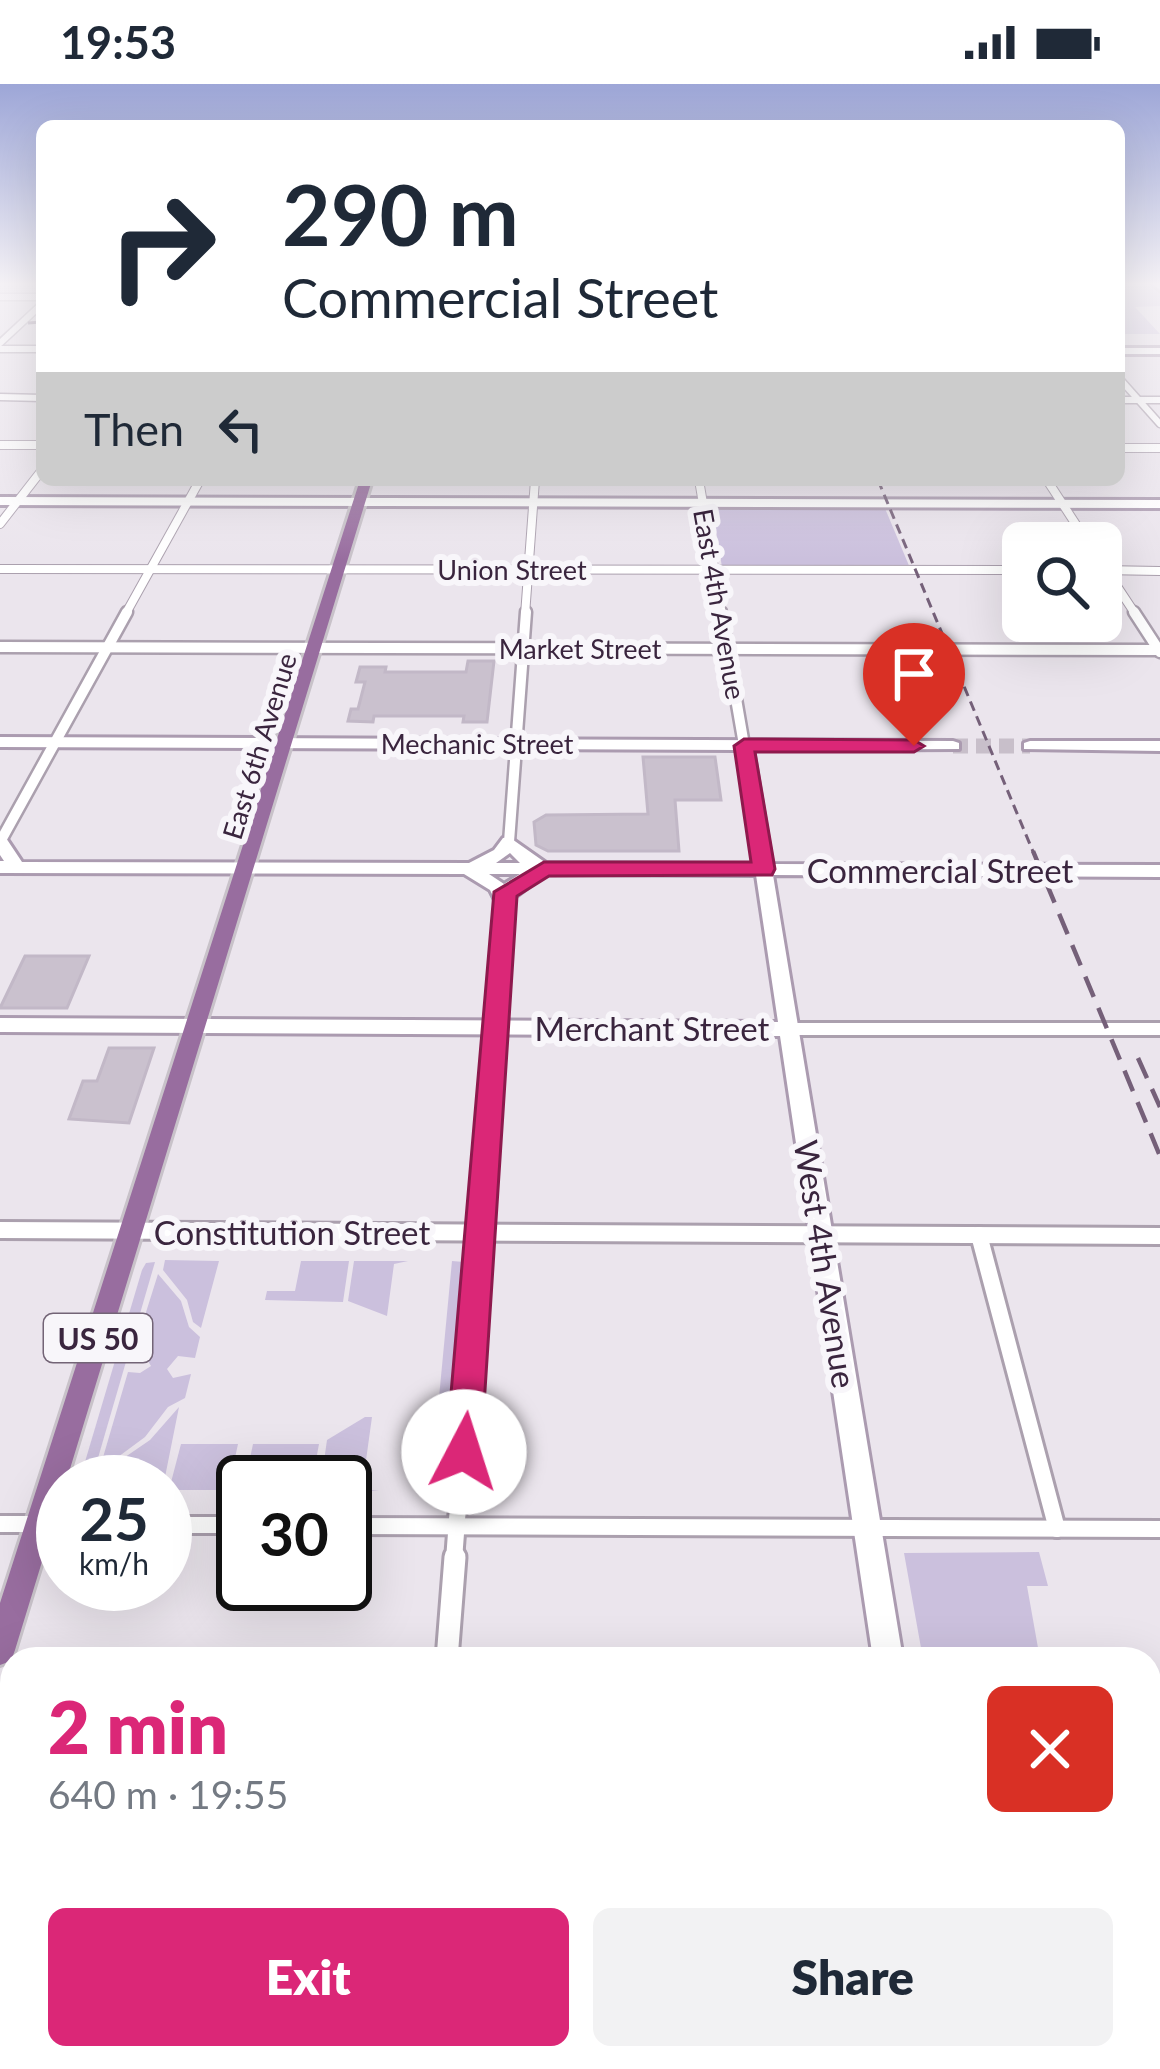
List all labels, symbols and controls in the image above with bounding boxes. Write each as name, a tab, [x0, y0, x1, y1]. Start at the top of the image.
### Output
text: 19:53	[60, 15, 176, 69]
text: 290 m	[282, 163, 519, 264]
icon: right	[84, 168, 240, 324]
text: Commercial Street	[282, 265, 718, 330]
icon: left	[208, 396, 274, 462]
text: Then	[84, 402, 184, 456]
street label: East 4th Avenue	[687, 506, 753, 702]
map controls	[1002, 522, 1122, 642]
button: search	[1002, 522, 1122, 642]
street label: Union Street	[437, 553, 587, 586]
pin	[863, 623, 965, 746]
street label: Market Street	[499, 632, 662, 665]
icon: arrive	[881, 641, 947, 707]
street label: East 6th Avenue	[215, 649, 303, 843]
street label: Mechanic Street	[381, 727, 574, 760]
street label: Commercial Street	[807, 850, 1073, 890]
street label: Merchant Street	[535, 1008, 770, 1048]
street label: West 4th Avenue	[787, 1137, 865, 1391]
street label: Constitution Street	[154, 1212, 430, 1252]
road number: US 50	[44, 1314, 152, 1362]
position arrow	[401, 1389, 527, 1515]
speed limit sign: 30	[216, 1455, 372, 1611]
text: 25	[79, 1482, 149, 1554]
text: km/h	[79, 1545, 149, 1581]
text: 2 min	[48, 1683, 228, 1769]
button: close	[987, 1686, 1113, 1812]
text: 640 m · 19:55	[48, 1771, 288, 1817]
button: Exit	[48, 1908, 569, 2046]
button: Share	[593, 1908, 1113, 2046]

